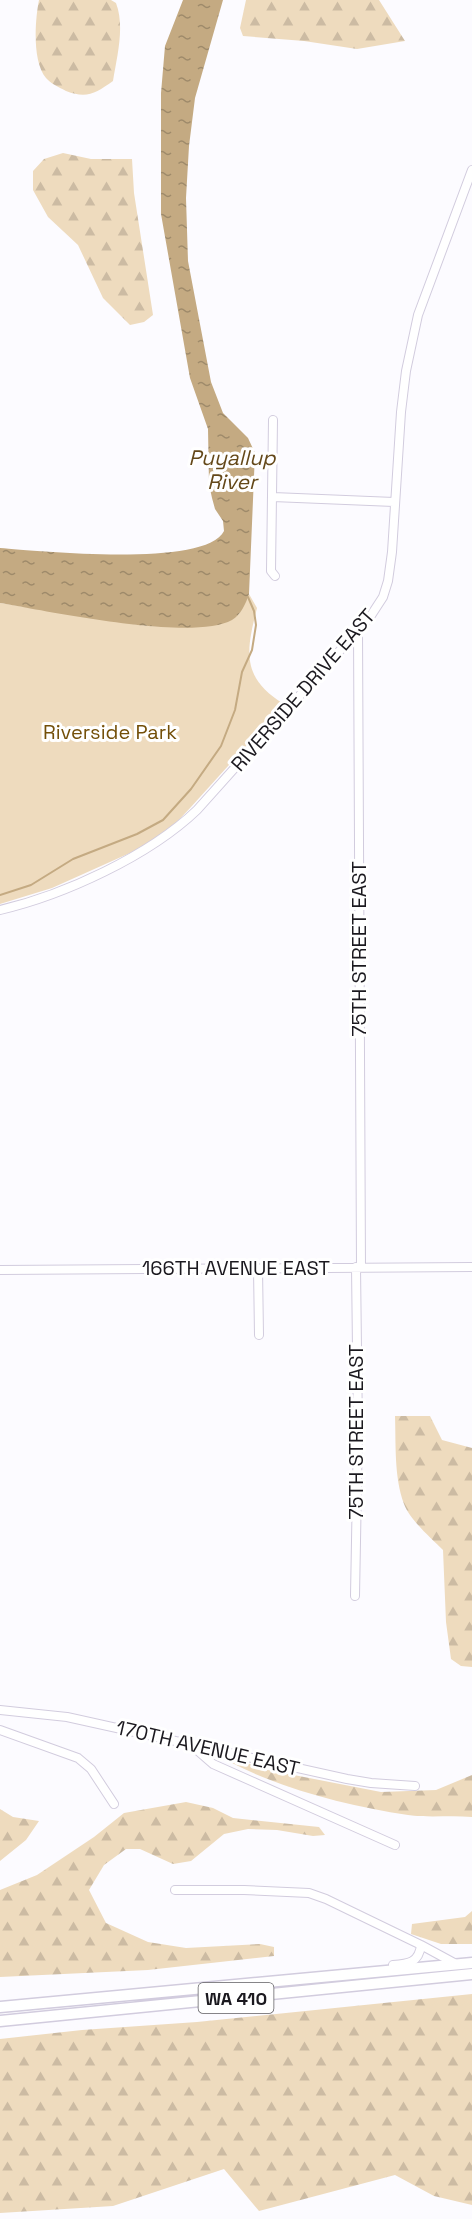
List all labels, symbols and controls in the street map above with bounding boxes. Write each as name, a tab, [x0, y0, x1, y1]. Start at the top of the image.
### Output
water label: Puyallup River	[188, 444, 277, 495]
street label: RIVERSIDE DRIVE EAST	[225, 603, 381, 777]
park label: Riverside Park	[43, 719, 177, 745]
street label: 75TH STREET EAST	[346, 861, 372, 1037]
street label: 166TH AVENUE EAST	[142, 1255, 330, 1281]
street label: 75TH STREET EAST	[343, 1344, 369, 1520]
street label: 170TH AVENUE EAST	[114, 1714, 302, 1782]
road number: WA 410	[198, 1983, 274, 2013]

